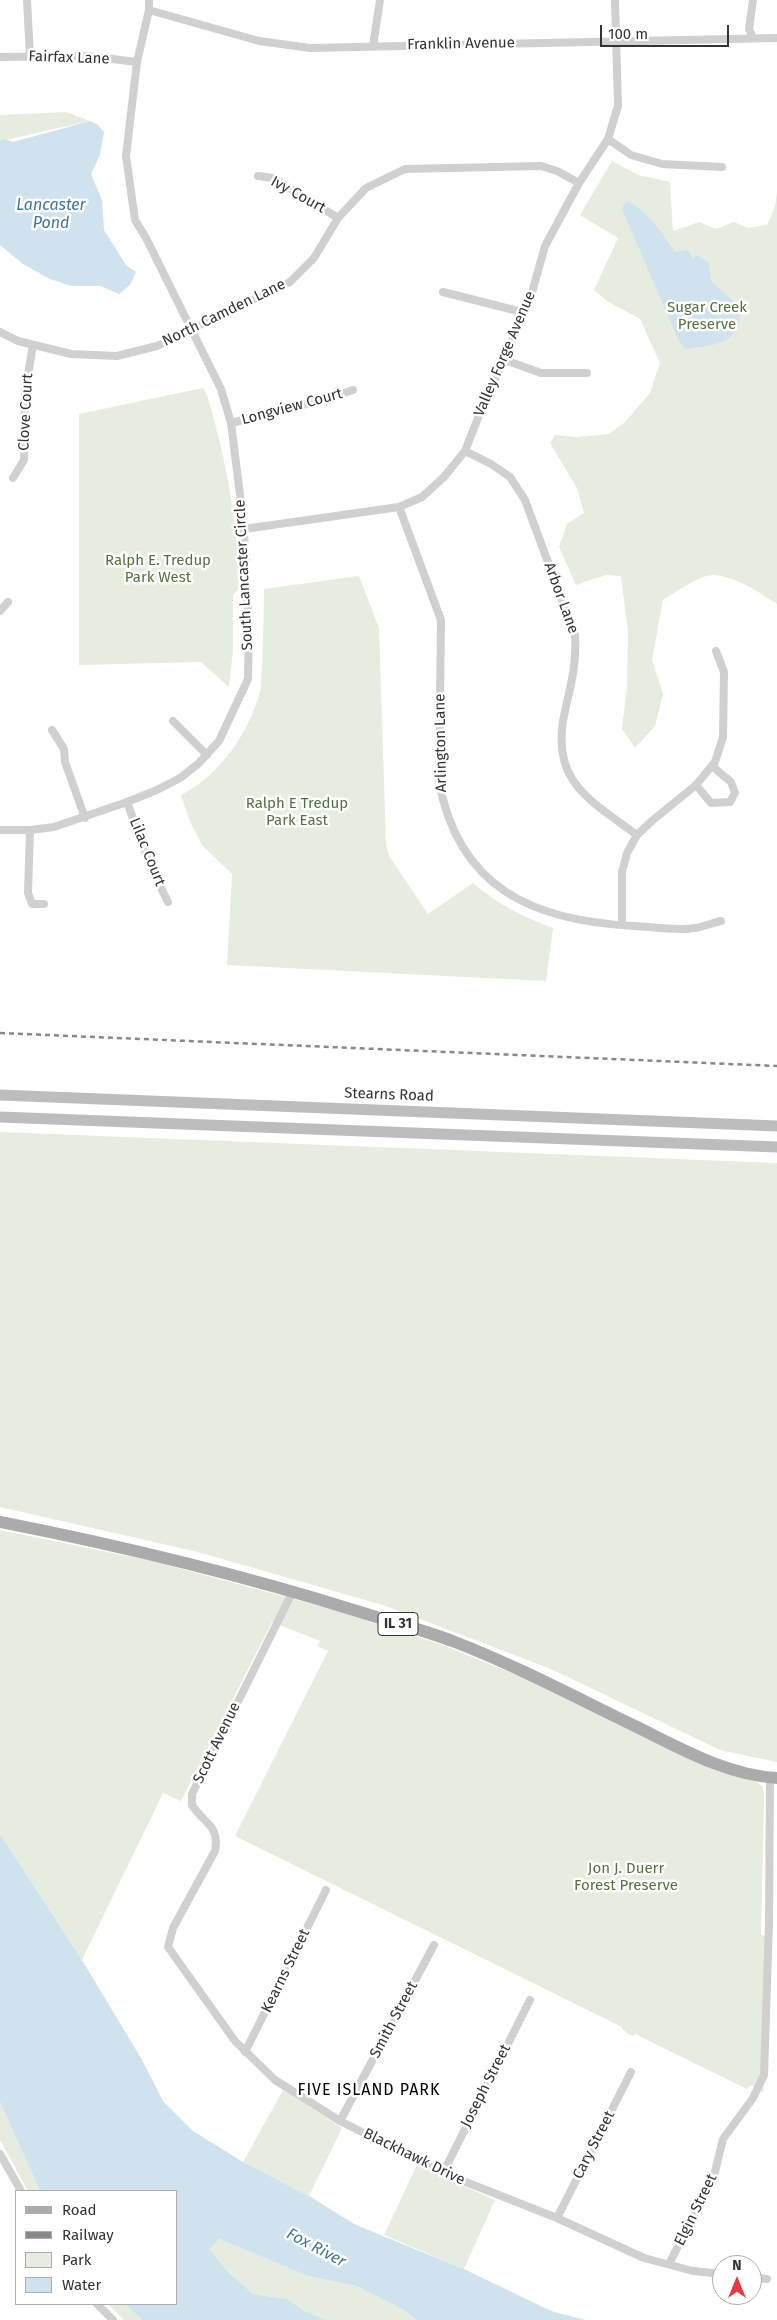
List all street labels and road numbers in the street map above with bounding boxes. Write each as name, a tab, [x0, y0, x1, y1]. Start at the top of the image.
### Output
street label: Franklin Avenue	[407, 34, 515, 54]
street label: Fairfax Lane	[28, 48, 110, 68]
street label: Ivy Court	[267, 173, 329, 217]
street label: North Camden Lane	[160, 275, 288, 351]
street label: Valley Forge Avenue	[470, 289, 540, 419]
street label: Clove Court	[15, 373, 37, 451]
street label: Longview Court	[240, 385, 344, 429]
street label: South Lancaster Circle	[231, 499, 257, 651]
street label: Arbor Lane	[540, 560, 582, 636]
street label: Arlington Lane	[431, 693, 451, 793]
street label: Lilac Court	[125, 815, 169, 889]
street label: Stearns Road	[344, 1084, 434, 1106]
road number: IL 31	[378, 1612, 418, 1636]
street label: Scott Avenue	[190, 1699, 244, 1787]
street label: Kearns Street	[258, 1926, 314, 2016]
street label: Smith Street	[366, 1979, 422, 2061]
street label: Joseph Street	[457, 2041, 515, 2131]
street label: Cary Street	[569, 2108, 619, 2182]
street label: Blackhawk Drive	[360, 2125, 468, 2189]
street label: Elgin Street	[671, 2171, 721, 2249]

